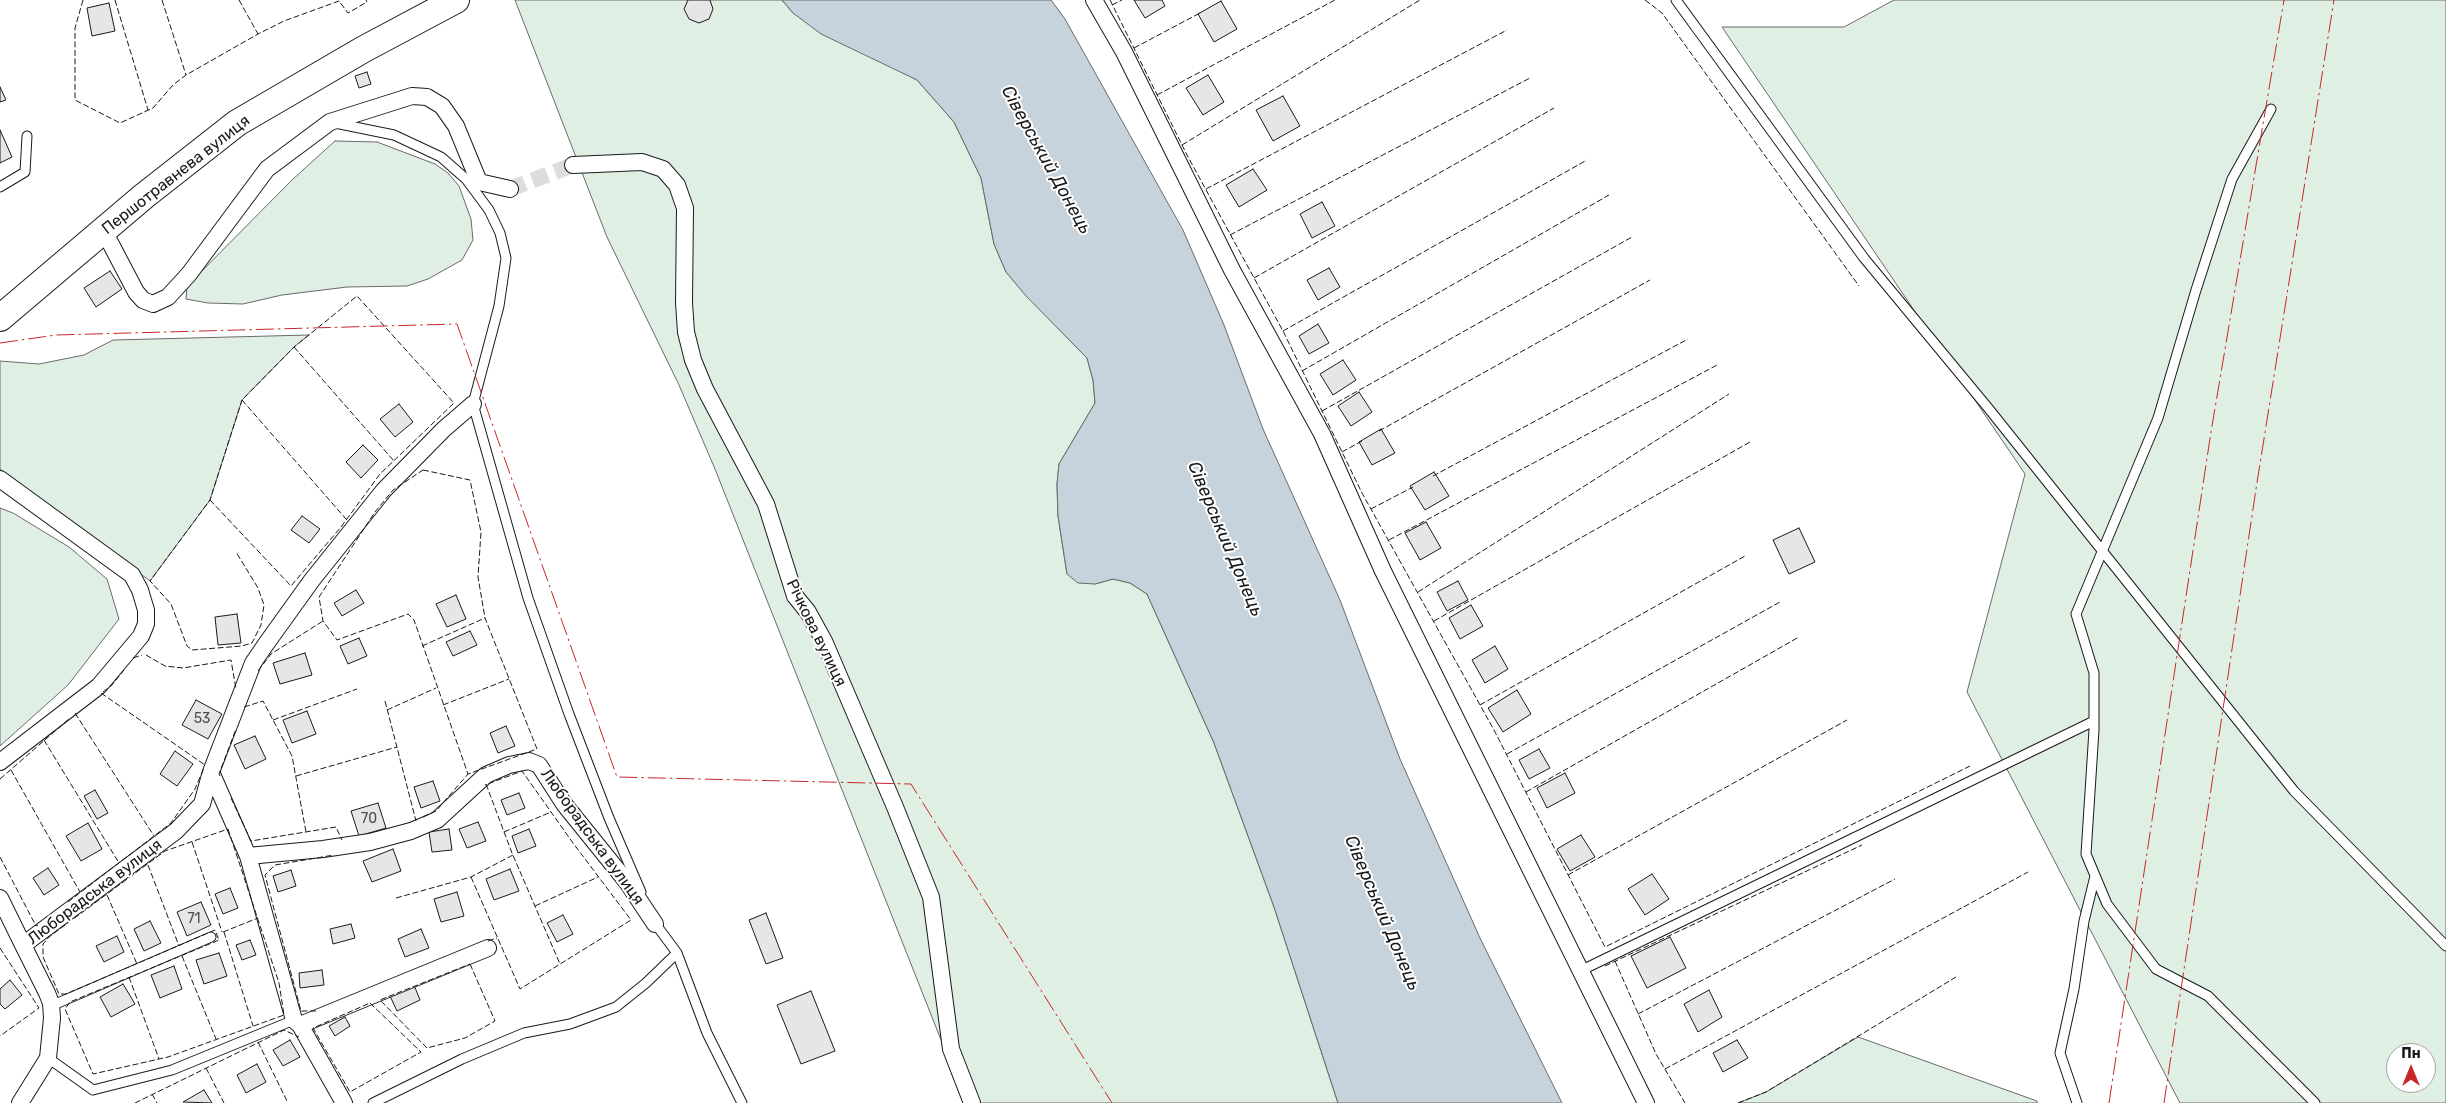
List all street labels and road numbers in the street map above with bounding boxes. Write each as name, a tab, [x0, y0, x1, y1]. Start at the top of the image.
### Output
street label: Першотравнева вулиця	[98, 111, 254, 239]
street label: Річкова вулиця	[782, 576, 850, 690]
street label: Люборадська вулиця	[536, 765, 648, 909]
street label: Люборадська вулиця	[24, 835, 166, 949]

